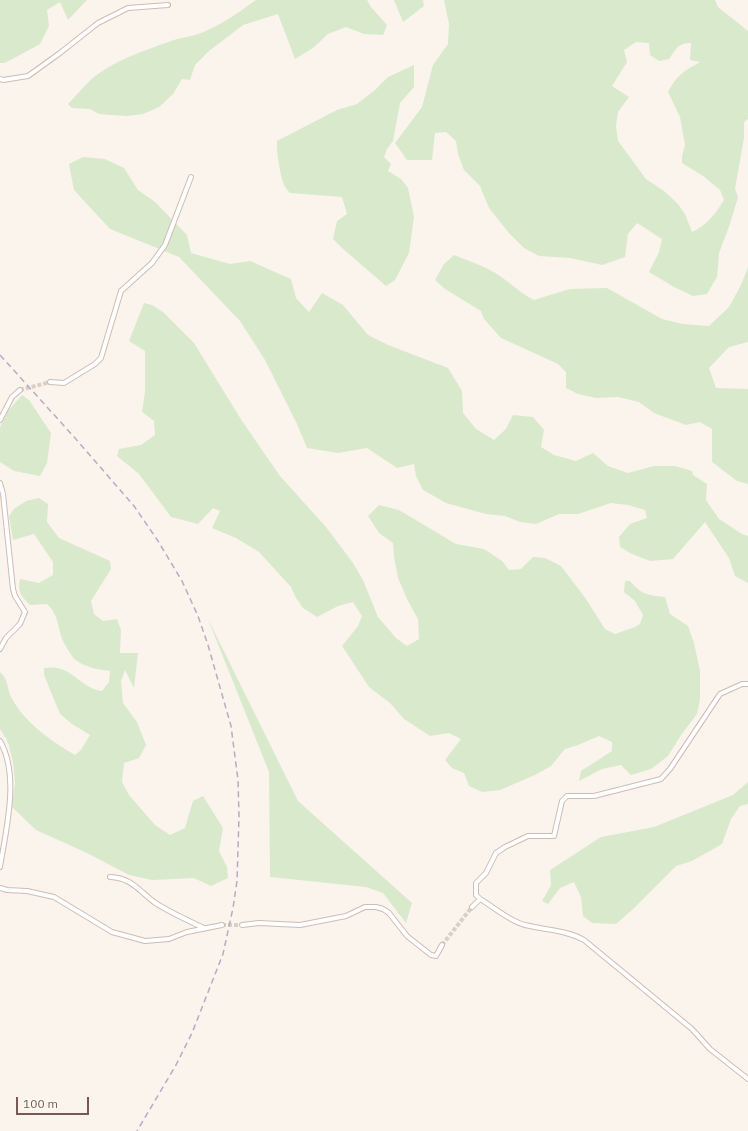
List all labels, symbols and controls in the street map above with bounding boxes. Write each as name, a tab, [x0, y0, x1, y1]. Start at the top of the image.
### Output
scale bar	[18, 1089, 91, 1115]
text: 100 m	[23, 1096, 58, 1111]

